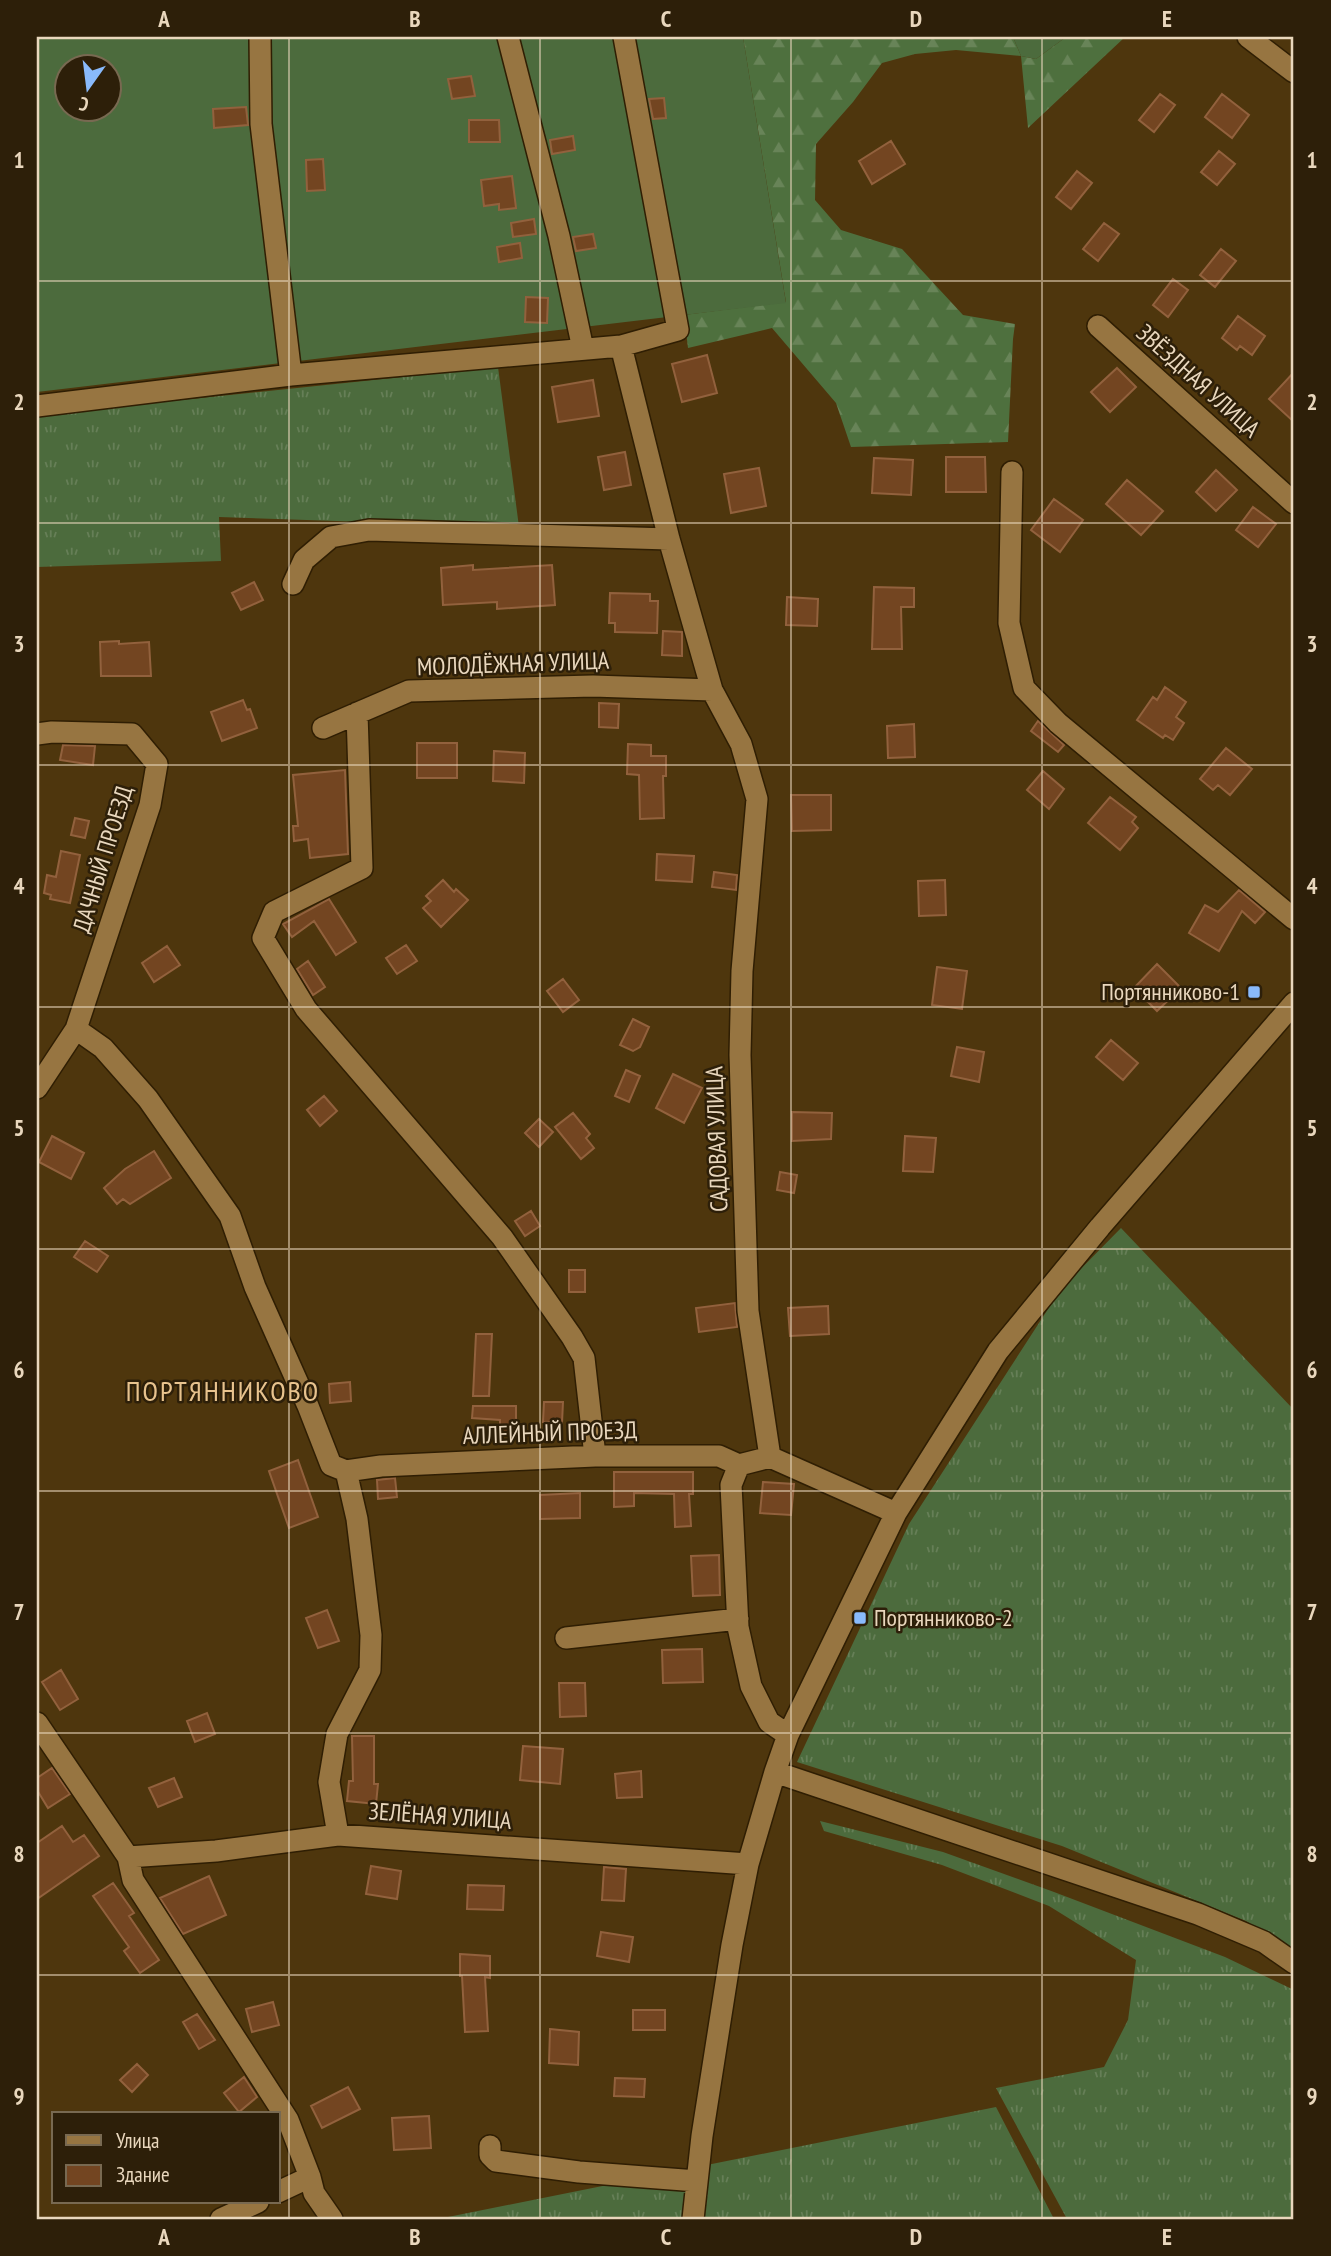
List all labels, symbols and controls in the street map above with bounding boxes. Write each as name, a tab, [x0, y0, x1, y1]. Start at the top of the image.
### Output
text: A	[157, 4, 170, 33]
text: B	[409, 4, 421, 33]
text: C	[661, 4, 672, 33]
text: D	[910, 4, 922, 33]
text: E	[1162, 4, 1172, 33]
north arrow	[52, 52, 122, 122]
text: С	[76, 92, 91, 117]
text: 1	[14, 145, 25, 174]
text: 1	[1307, 145, 1318, 174]
street label: ЗВЁЗДНАЯ УЛИЦА	[1130, 317, 1267, 445]
text: 2	[14, 387, 25, 416]
text: 2	[1307, 387, 1318, 416]
text: 3	[14, 629, 25, 658]
text: 3	[1307, 629, 1318, 658]
street label: МОЛОДЁЖНАЯ УЛИЦА	[416, 645, 610, 682]
street label: ДАЧНЫЙ ПРОЕЗД	[66, 782, 140, 936]
text: 4	[14, 871, 25, 900]
text: 4	[1307, 871, 1318, 900]
place label: Портянниково-1	[1101, 976, 1240, 1007]
marker: Портянниково-1	[1246, 984, 1262, 1000]
street label: САДОВАЯ УЛИЦА	[698, 1065, 735, 1212]
text: 5	[14, 1113, 25, 1142]
text: 5	[1307, 1113, 1318, 1142]
text: 6	[14, 1355, 25, 1384]
text: 6	[1307, 1355, 1318, 1384]
district label: ПОРТЯННИКОВО	[126, 1372, 320, 1409]
street label: АЛЛЕЙНЫЙ ПРОЕЗД	[462, 1414, 638, 1451]
text: 7	[14, 1597, 25, 1626]
text: 7	[1307, 1597, 1318, 1626]
place label: Портянниково-2	[874, 1602, 1013, 1633]
marker: Портянниково-2	[852, 1610, 868, 1626]
street label: ЗЕЛЁНАЯ УЛИЦА	[368, 1795, 513, 1836]
text: 8	[14, 1839, 25, 1868]
text: 8	[1307, 1839, 1318, 1868]
text: 9	[14, 2081, 25, 2110]
text: 9	[1307, 2081, 1318, 2110]
legend	[52, 2112, 280, 2204]
text: Улица	[116, 2127, 159, 2154]
text: Здание	[116, 2161, 170, 2188]
text: A	[157, 2222, 170, 2251]
text: B	[409, 2222, 421, 2251]
text: C	[661, 2222, 672, 2251]
text: D	[910, 2222, 922, 2251]
text: E	[1162, 2222, 1172, 2251]

